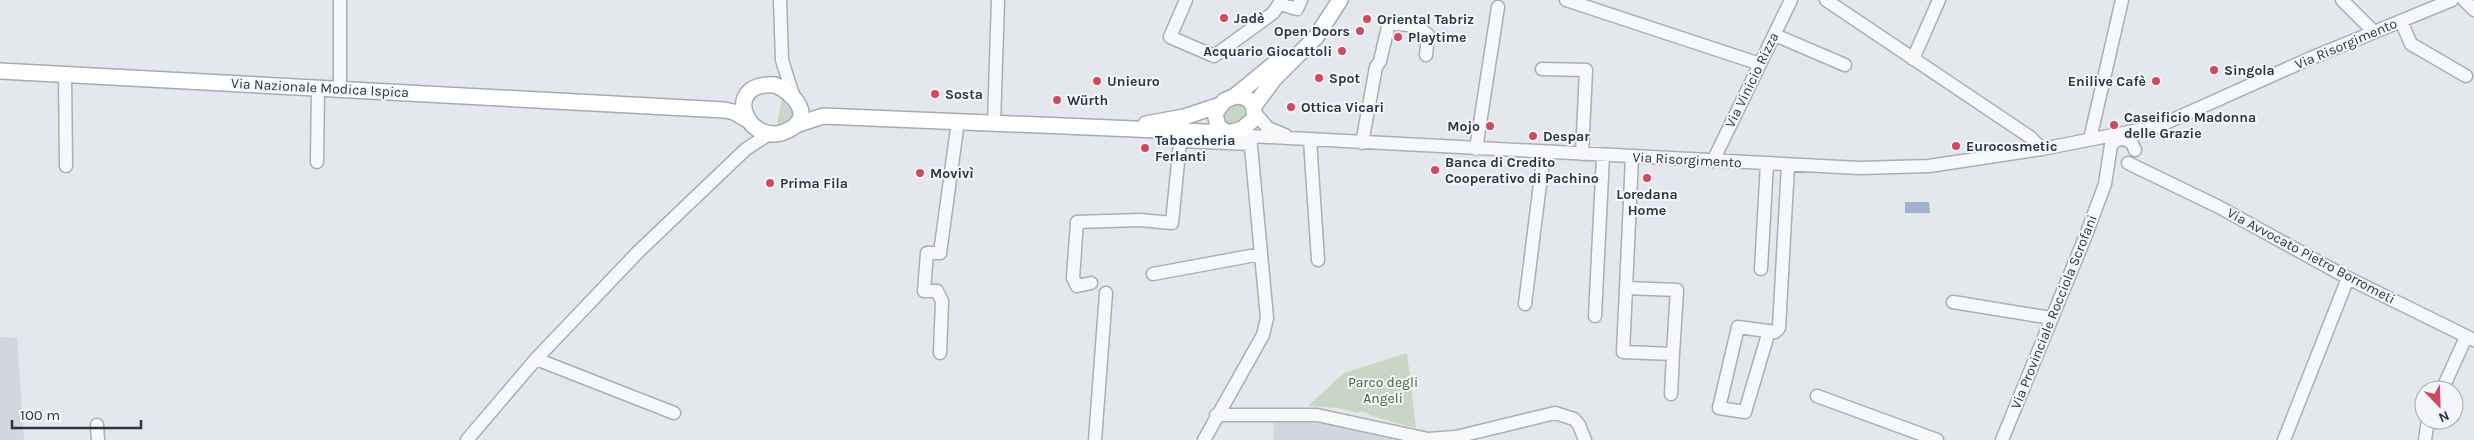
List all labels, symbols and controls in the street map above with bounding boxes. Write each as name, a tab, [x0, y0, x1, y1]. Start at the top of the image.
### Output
place label: Jadè	[1234, 10, 1264, 27]
place label: Oriental Tabriz	[1377, 11, 1474, 28]
marker: Jadè	[1218, 12, 1230, 24]
marker: Oriental Tabriz	[1361, 13, 1373, 25]
street label: Via Risorgimento	[2292, 15, 2400, 73]
place label: Open Doors	[1274, 23, 1350, 40]
marker: Open Doors	[1354, 25, 1366, 37]
place label: Playtime	[1408, 29, 1466, 46]
street label: Via Vinicio Rizza	[1722, 30, 1782, 130]
marker: Playtime	[1392, 31, 1404, 43]
place label: Acquario Giocattoli	[1203, 43, 1332, 60]
marker: Acquario Giocattoli	[1336, 45, 1348, 57]
place label: Singola	[2224, 62, 2275, 79]
marker: Singola	[2208, 64, 2220, 76]
place label: Spot	[1329, 70, 1360, 87]
marker: Spot	[1313, 72, 1325, 84]
place label: Unieuro	[1107, 73, 1160, 90]
place label: Enilive Cafè	[2068, 73, 2146, 90]
street label: Via Nazionale Modica Ispica	[231, 75, 409, 101]
marker: Unieuro	[1091, 75, 1103, 87]
marker: Enilive Cafè	[2150, 75, 2162, 87]
place label: Sosta	[945, 86, 983, 103]
marker: Sosta	[929, 88, 941, 100]
place label: Würth	[1067, 92, 1108, 109]
marker: Würth	[1051, 94, 1063, 106]
place label: Ottica Vicari	[1301, 99, 1384, 116]
marker: Ottica Vicari	[1285, 101, 1297, 113]
place label: Caseificio Madonna delle Grazie	[2124, 109, 2256, 142]
place label: Mojo	[1447, 118, 1480, 135]
marker: Caseificio Madonna delle Grazie	[2108, 119, 2120, 131]
marker: Mojo	[1484, 120, 1496, 132]
place label: Despar	[1543, 128, 1590, 145]
marker: Despar	[1527, 130, 1539, 142]
place label: Tabaccheria Ferlanti	[1155, 132, 1235, 165]
place label: Eurocosmetic	[1966, 138, 2057, 155]
marker: Eurocosmetic	[1950, 140, 1962, 152]
marker: Tabaccheria Ferlanti	[1139, 142, 1151, 154]
street label: Via Risorgimento	[1632, 149, 1742, 171]
place label: Banca di Credito Cooperativo di Pachino	[1445, 154, 1599, 187]
marker: Banca di Credito Cooperativo di Pachino	[1429, 164, 1441, 176]
place label: Movivì	[930, 165, 974, 182]
marker: Movivì	[914, 167, 926, 179]
marker: Loredana Home	[1641, 172, 1653, 184]
place label: Prima Fila	[780, 175, 848, 192]
marker: Prima Fila	[764, 177, 776, 189]
place label: Loredana Home	[1616, 186, 1678, 219]
street label: Via Avvocato Pietro Borrometi	[2224, 204, 2398, 308]
street label: Via Provinciale Rocciola Scrofani	[2007, 213, 2101, 411]
park label: Parco degli Angeli	[1348, 374, 1418, 407]
north arrow	[2414, 380, 2464, 430]
scale bar	[12, 398, 141, 430]
text: 100 m	[20, 406, 60, 424]
text: N	[2436, 407, 2452, 426]

